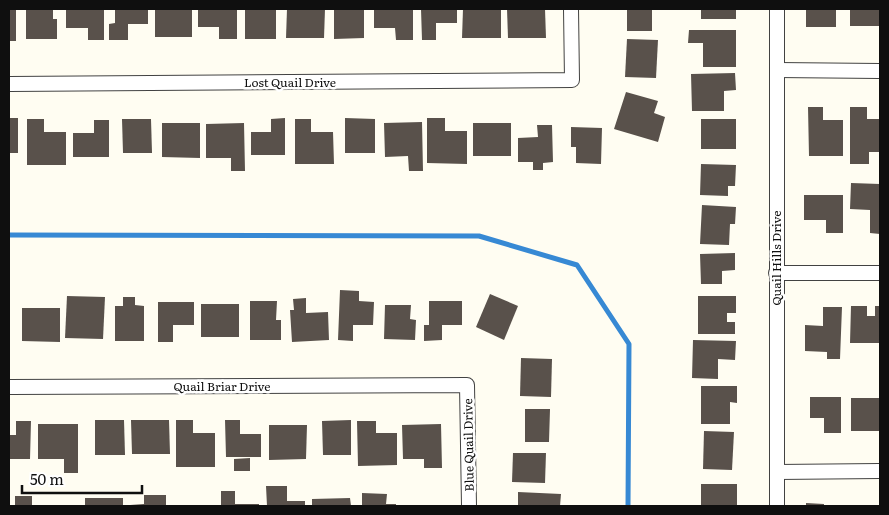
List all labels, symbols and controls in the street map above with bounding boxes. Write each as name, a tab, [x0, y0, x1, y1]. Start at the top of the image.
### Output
street label: Lost Quail Drive	[244, 73, 336, 91]
street label: Quail Hills Drive	[767, 210, 785, 306]
street label: Quail Briar Drive	[173, 377, 271, 395]
street label: Blue Quail Drive	[458, 398, 478, 492]
scale bar	[22, 462, 142, 494]
text: 50 m	[30, 467, 64, 490]

